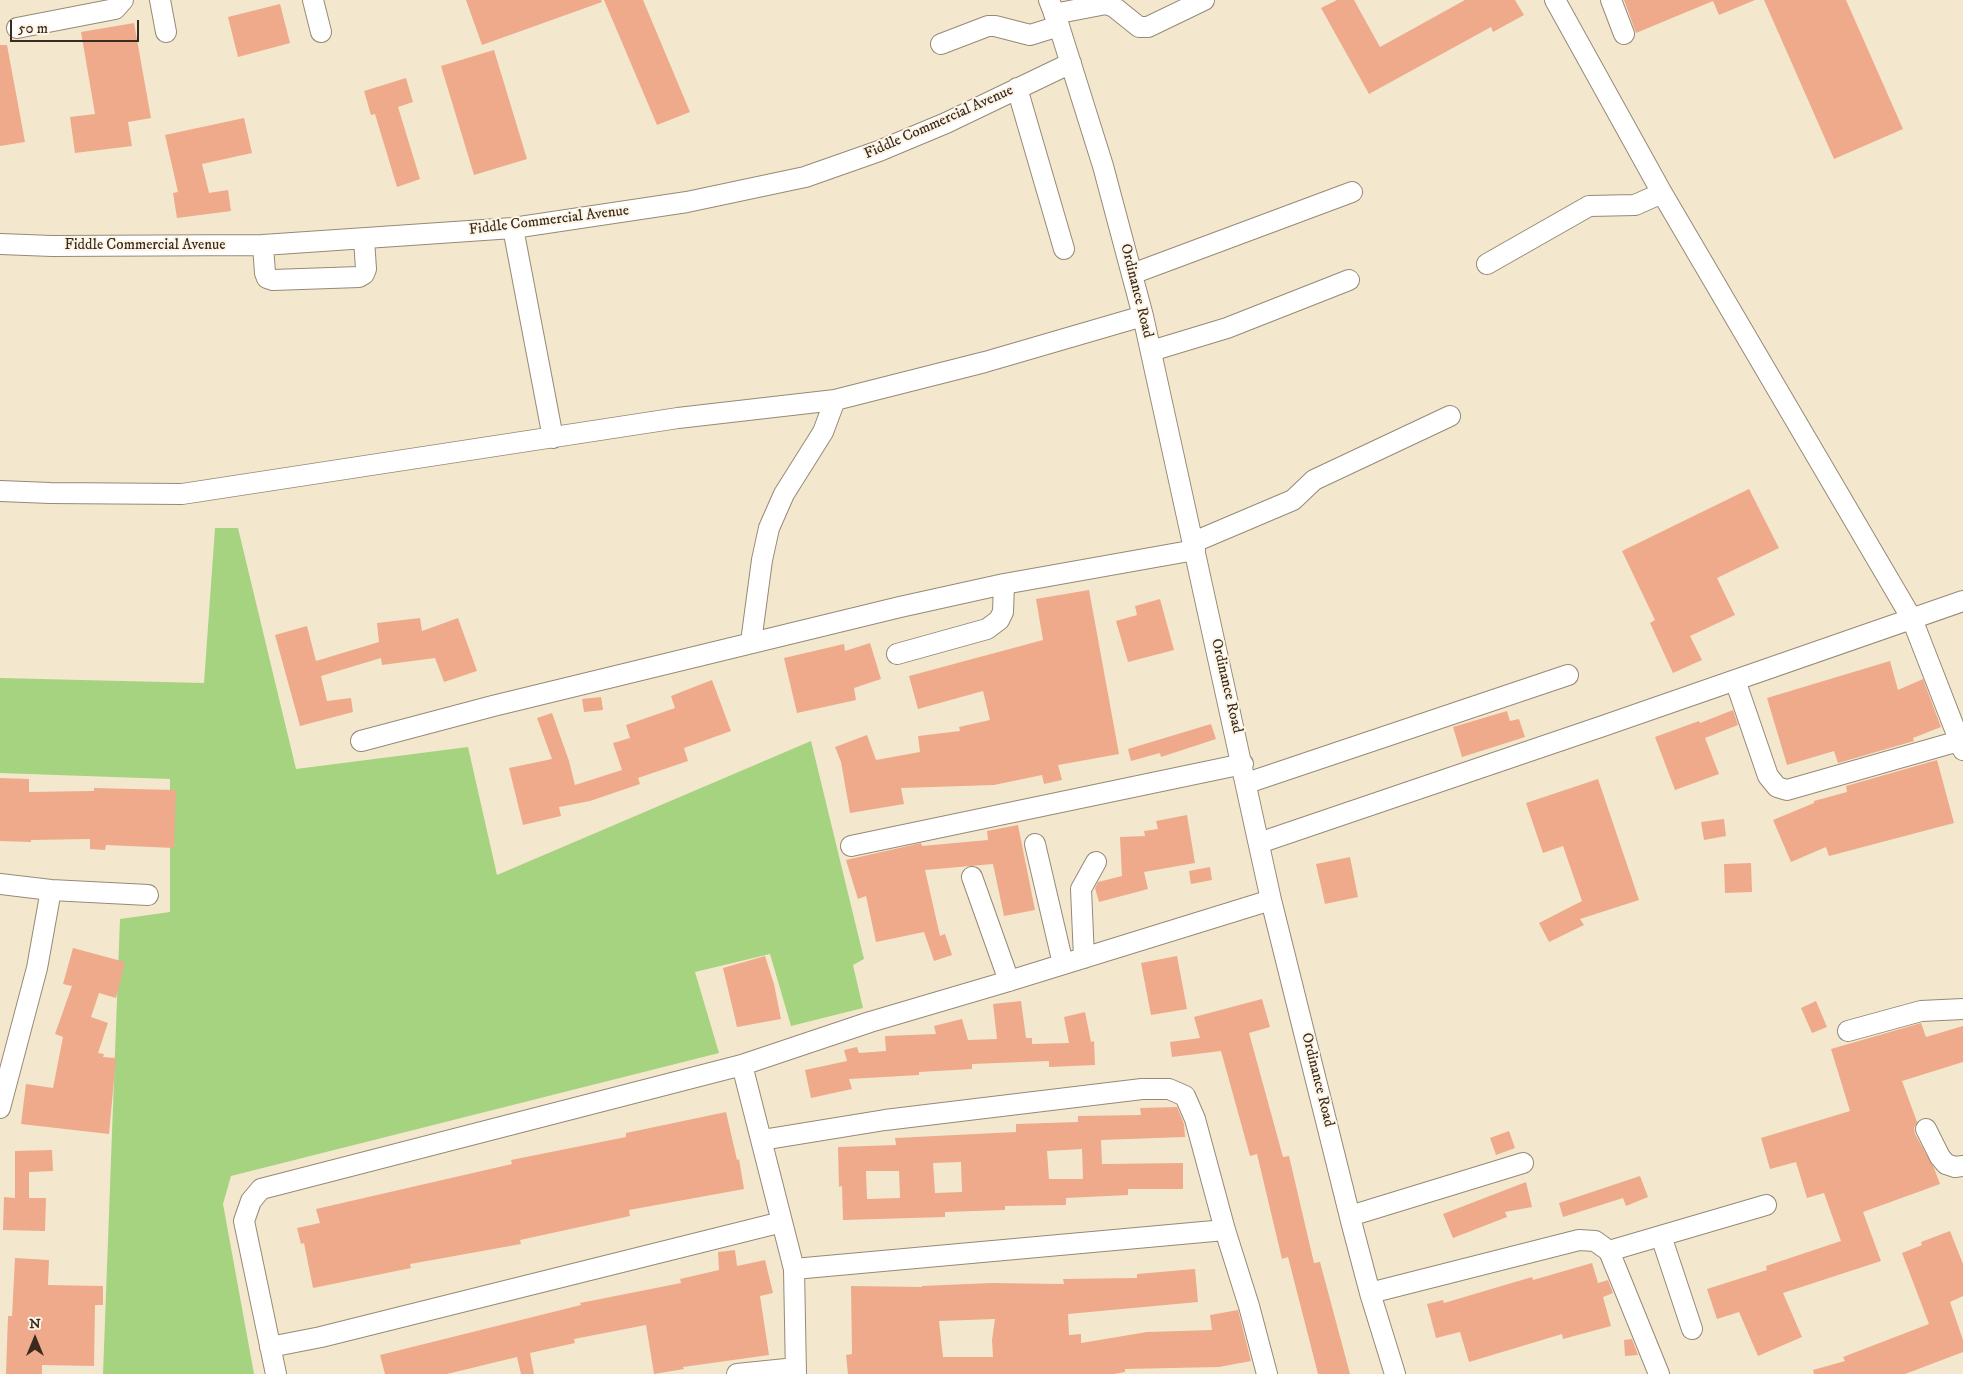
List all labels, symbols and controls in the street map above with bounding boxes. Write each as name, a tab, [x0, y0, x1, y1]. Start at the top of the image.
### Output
scale bar	[12, 10, 141, 42]
text: 50 m	[18, 19, 48, 38]
street label: Fiddle Commercial Avenue	[862, 82, 1016, 164]
street label: Fiddle Commercial Avenue	[468, 202, 630, 240]
street label: Fiddle Commercial Avenue	[64, 237, 226, 255]
street label: Ordinance Road	[1116, 242, 1156, 340]
street label: Ordinance Road	[1206, 637, 1246, 735]
street label: Ordinance Road	[1297, 1031, 1337, 1129]
north arrow	[10, 1314, 60, 1364]
text: N	[29, 1315, 41, 1333]

